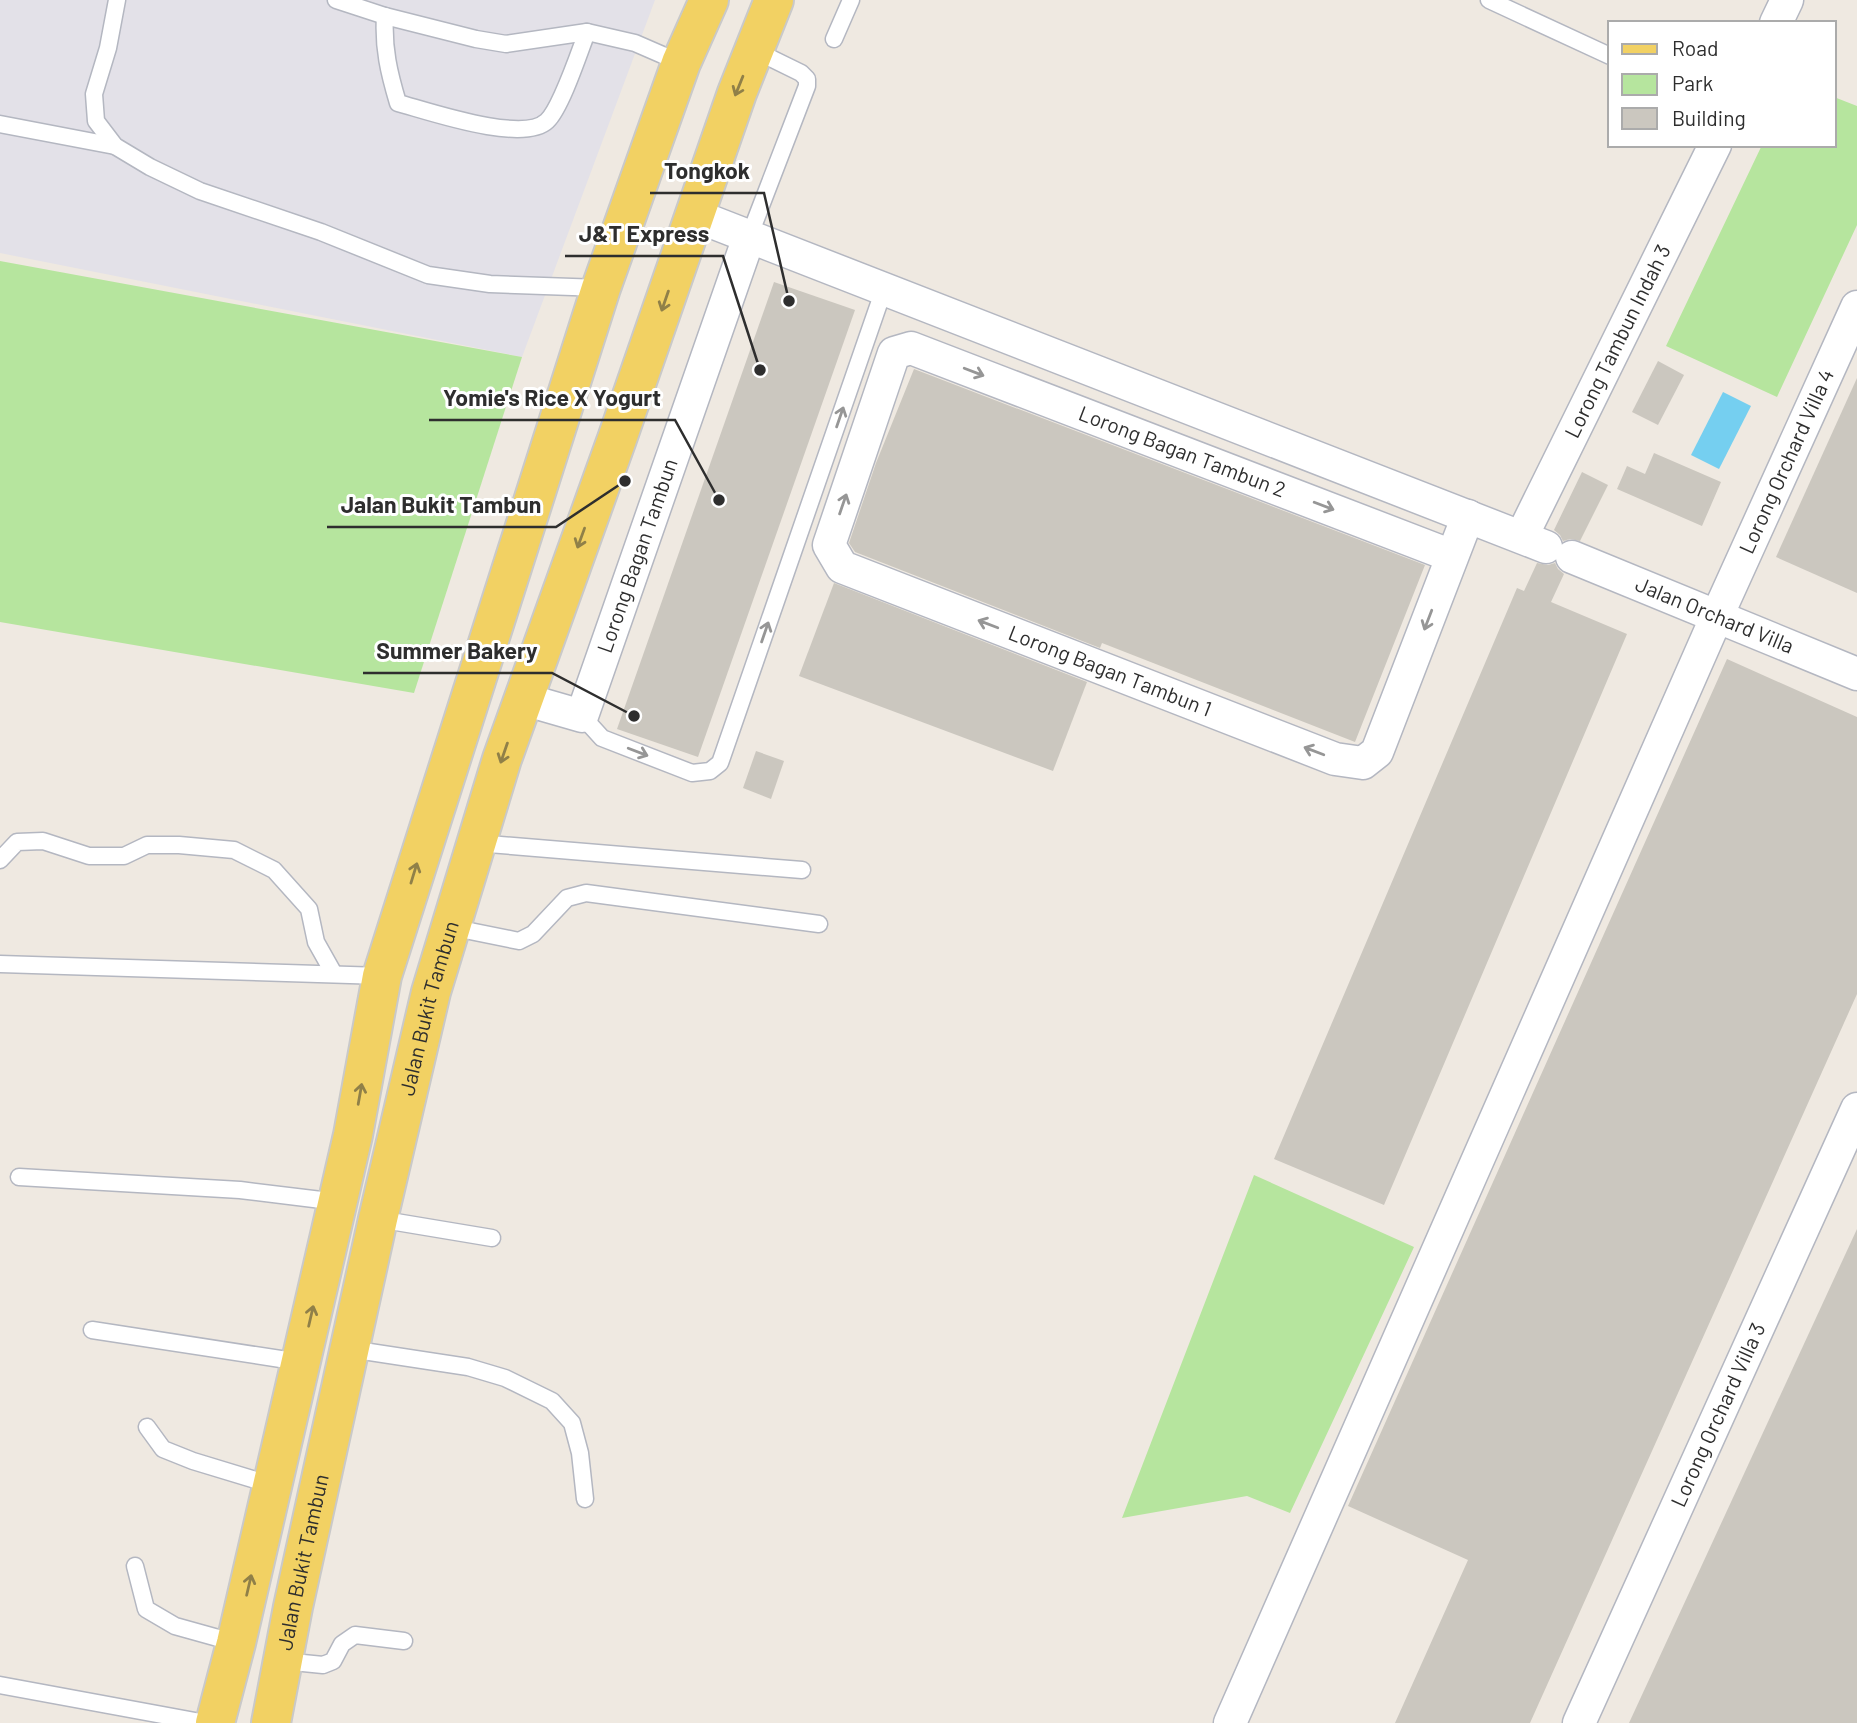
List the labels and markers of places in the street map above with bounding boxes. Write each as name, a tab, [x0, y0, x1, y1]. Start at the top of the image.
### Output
callout: Tongkok	[650, 149, 764, 193]
callout: J&T Express	[565, 212, 723, 256]
callout: Yomie's Rice X Yogurt	[429, 376, 675, 420]
callout: Jalan Bukit Tambun	[327, 483, 556, 527]
callout: Summer Bakery	[363, 629, 552, 673]

